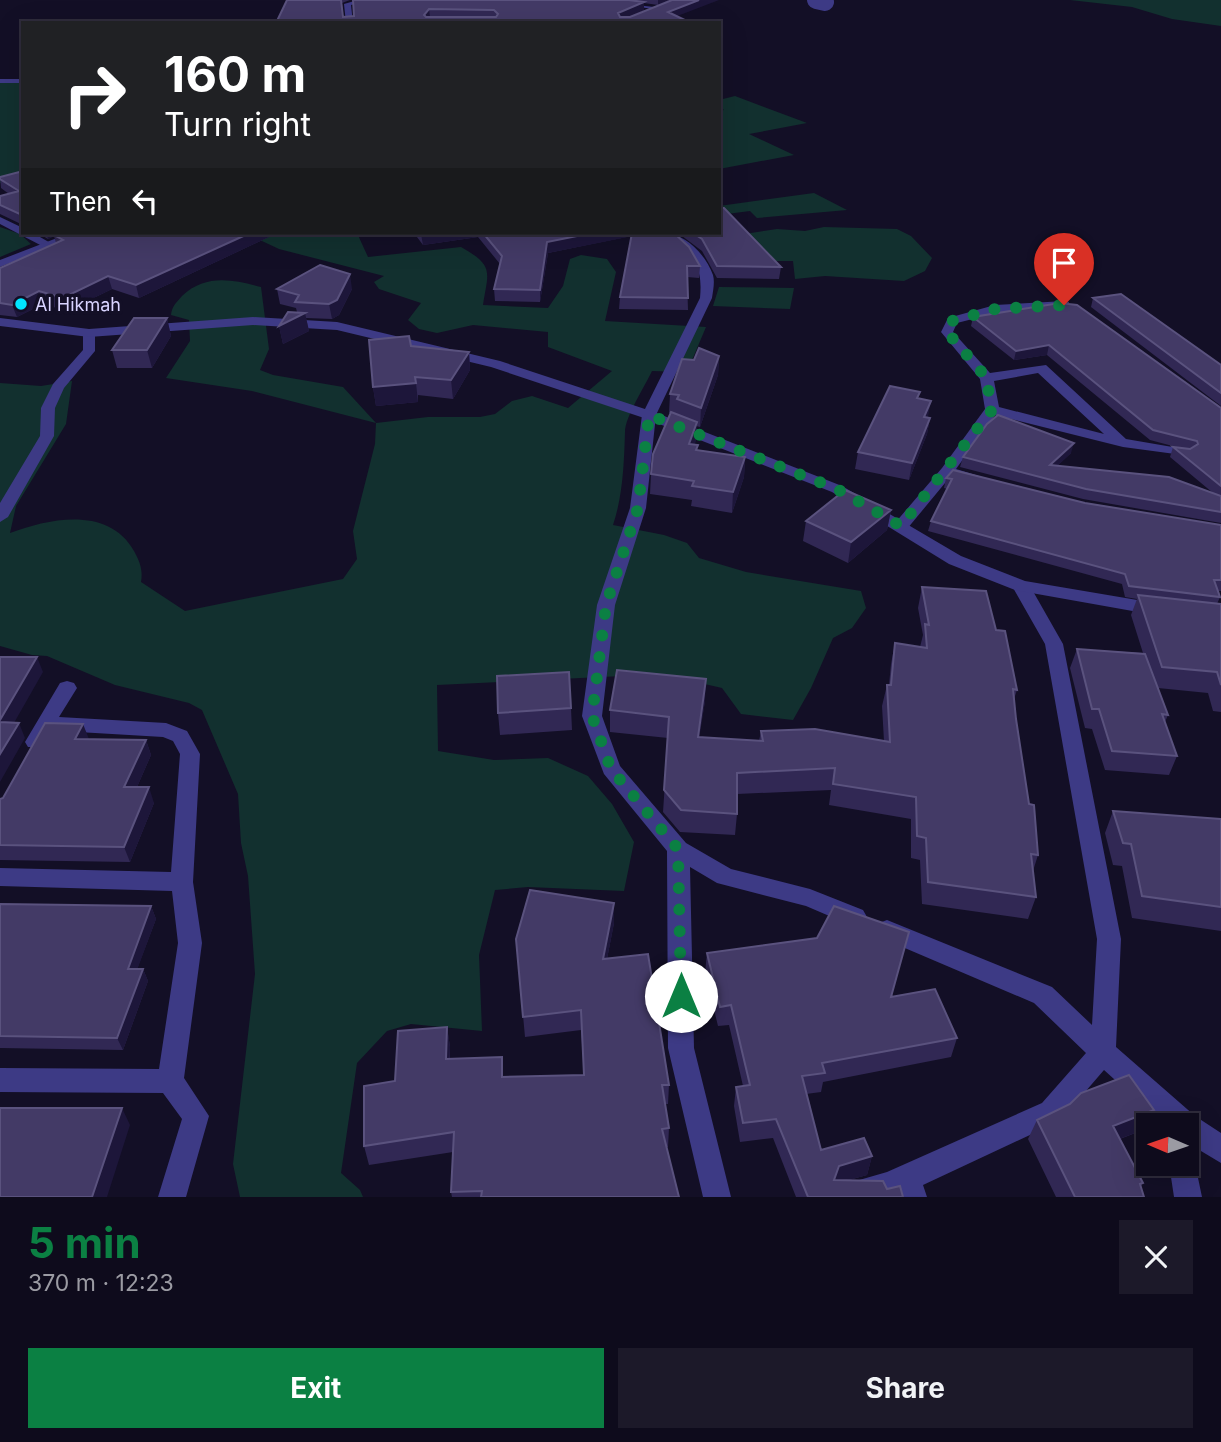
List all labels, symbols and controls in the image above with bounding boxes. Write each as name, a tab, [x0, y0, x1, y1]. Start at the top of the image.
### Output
text: 160 m	[164, 45, 306, 104]
icon: right	[49, 49, 140, 140]
text: Turn right	[164, 105, 311, 144]
icon: left	[126, 182, 164, 220]
text: Then	[49, 186, 112, 217]
pin	[1034, 233, 1094, 305]
icon: arrive	[1045, 244, 1083, 282]
place label: Al Hikmah	[35, 294, 121, 315]
marker: Al Hikmah	[13, 296, 29, 312]
position arrow	[644, 959, 718, 1033]
north arrow	[1136, 1113, 1199, 1176]
map controls	[1136, 1113, 1199, 1176]
text: 5 min	[28, 1217, 141, 1268]
button: close	[1119, 1220, 1193, 1294]
text: 370 m · 12:23	[28, 1269, 174, 1297]
button: Exit	[28, 1348, 604, 1428]
button: Share	[618, 1348, 1193, 1428]

